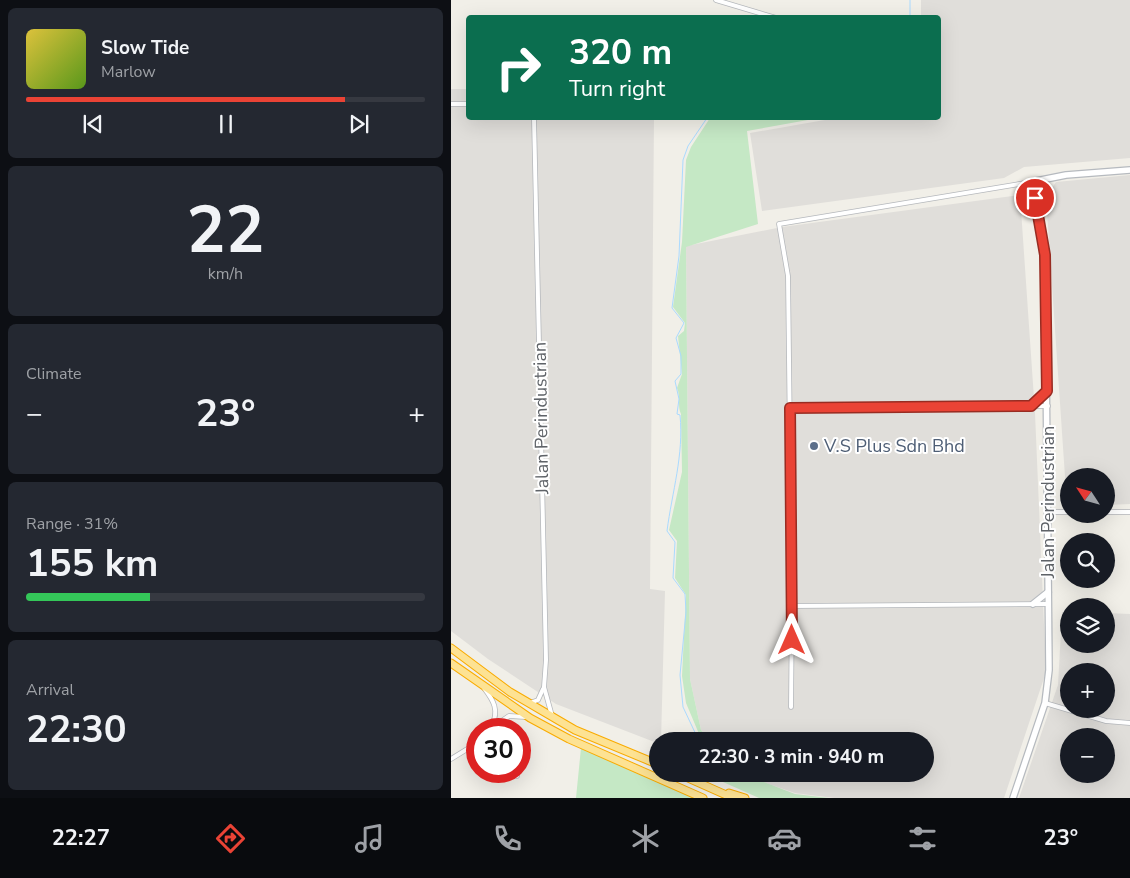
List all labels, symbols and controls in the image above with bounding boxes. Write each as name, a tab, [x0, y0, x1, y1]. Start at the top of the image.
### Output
text: 320 m	[569, 29, 672, 76]
text: Slow Tide	[101, 35, 189, 61]
icon: right	[486, 35, 551, 100]
text: Marlow	[101, 61, 156, 83]
text: Turn right	[569, 74, 665, 104]
icon: previous	[79, 110, 107, 138]
icon: pause	[212, 110, 240, 138]
icon: next	[345, 110, 373, 138]
pin	[1014, 177, 1056, 219]
icon: arrive	[1021, 184, 1049, 212]
text: 22	[186, 186, 265, 275]
text: km/h	[208, 263, 243, 285]
street label: Jalan Perindustrian	[528, 342, 554, 495]
text: Climate	[26, 363, 81, 385]
text: 23°	[195, 388, 256, 439]
text: −	[26, 395, 43, 433]
text: +	[408, 395, 425, 433]
street label: Jalan Perindustrian	[1036, 426, 1060, 579]
place label: V.S Plus Sdn Bhd	[823, 434, 965, 458]
marker: V.S Plus Sdn Bhd	[808, 440, 820, 452]
north arrow	[1060, 468, 1115, 522]
map controls	[1060, 468, 1115, 783]
text: Range · 31%	[26, 513, 118, 535]
button: search	[1060, 533, 1115, 588]
text: 155 km	[26, 538, 158, 589]
button: layers	[1060, 598, 1115, 653]
position arrow	[765, 613, 817, 665]
button: +	[1060, 663, 1115, 718]
text: Arrival	[26, 679, 74, 701]
text: 22:30	[26, 704, 127, 755]
speed limit sign: 30	[466, 718, 531, 783]
button: −	[1060, 728, 1115, 783]
text: 22:30 · 3 min · 940 m	[699, 744, 884, 770]
icon: directions	[213, 821, 248, 856]
icon: music	[352, 821, 387, 856]
icon: phone	[490, 821, 525, 856]
icon: climate	[628, 821, 663, 856]
icon: car	[767, 821, 802, 856]
icon: filters	[905, 821, 940, 856]
text: 22:27	[52, 823, 110, 853]
text: 23°	[1043, 823, 1078, 853]

